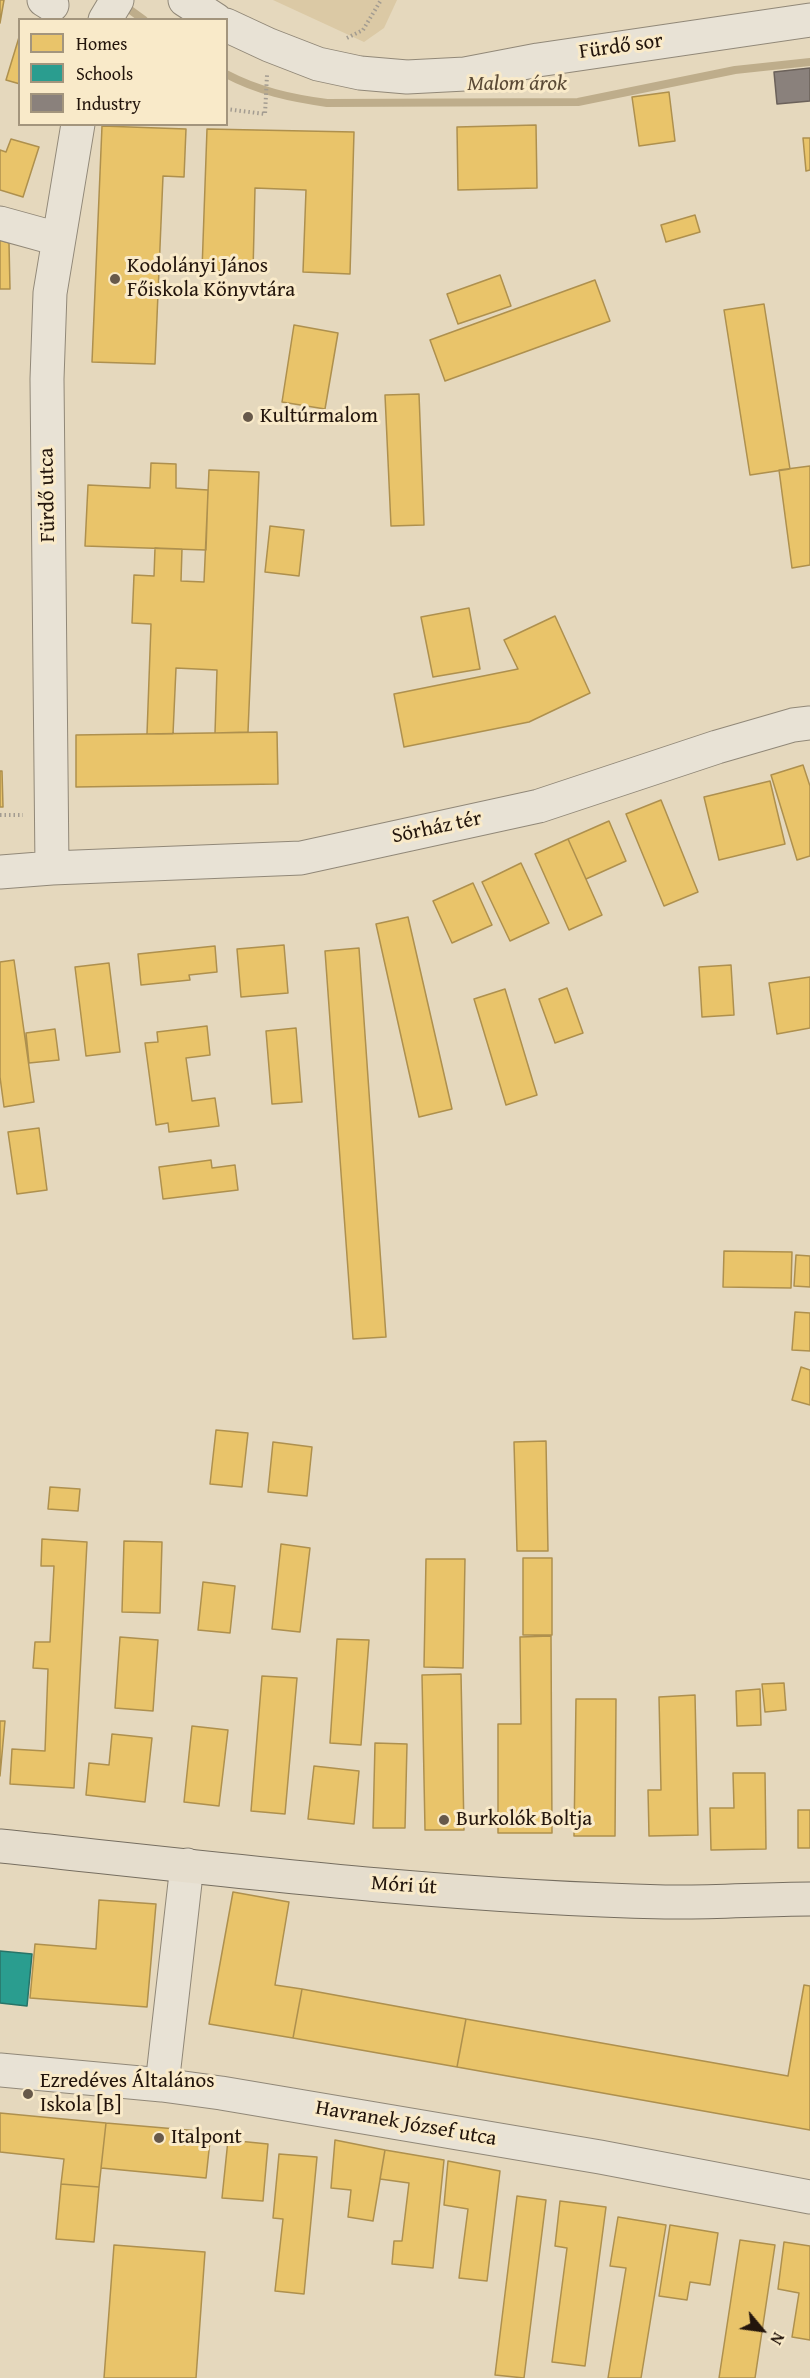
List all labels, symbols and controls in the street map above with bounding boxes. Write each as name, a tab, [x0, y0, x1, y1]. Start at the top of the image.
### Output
legend	[18, 18, 228, 126]
street label: Fürdő sor	[578, 29, 664, 65]
text: Homes	[76, 30, 127, 57]
text: Schools	[76, 60, 133, 87]
water label: Malom árok	[467, 71, 567, 97]
text: Industry	[76, 90, 141, 117]
place label: Kodolányi János Főiskola Könyvtára	[127, 254, 295, 304]
marker: Kodolányi János Főiskola Könyvtára	[108, 272, 122, 286]
place label: Kultúrmalom	[260, 404, 378, 430]
marker: Kultúrmalom	[241, 410, 255, 424]
street label: Fürdő utca	[35, 447, 61, 543]
street label: Sörház tér	[390, 806, 484, 850]
place label: Burkolók Boltja	[456, 1807, 592, 1833]
marker: Burkolók Boltja	[437, 1813, 451, 1827]
street label: Móri út	[370, 1871, 438, 1901]
place label: Ezredéves Általános Iskola [B]	[40, 2069, 214, 2119]
marker: Ezredéves Általános Iskola [B]	[21, 2087, 35, 2101]
street label: Havranek József utca	[314, 2096, 498, 2152]
place label: Italpont	[171, 2125, 242, 2151]
marker: Italpont	[152, 2131, 166, 2145]
north arrow	[732, 2300, 792, 2360]
text: N	[765, 2328, 791, 2349]

